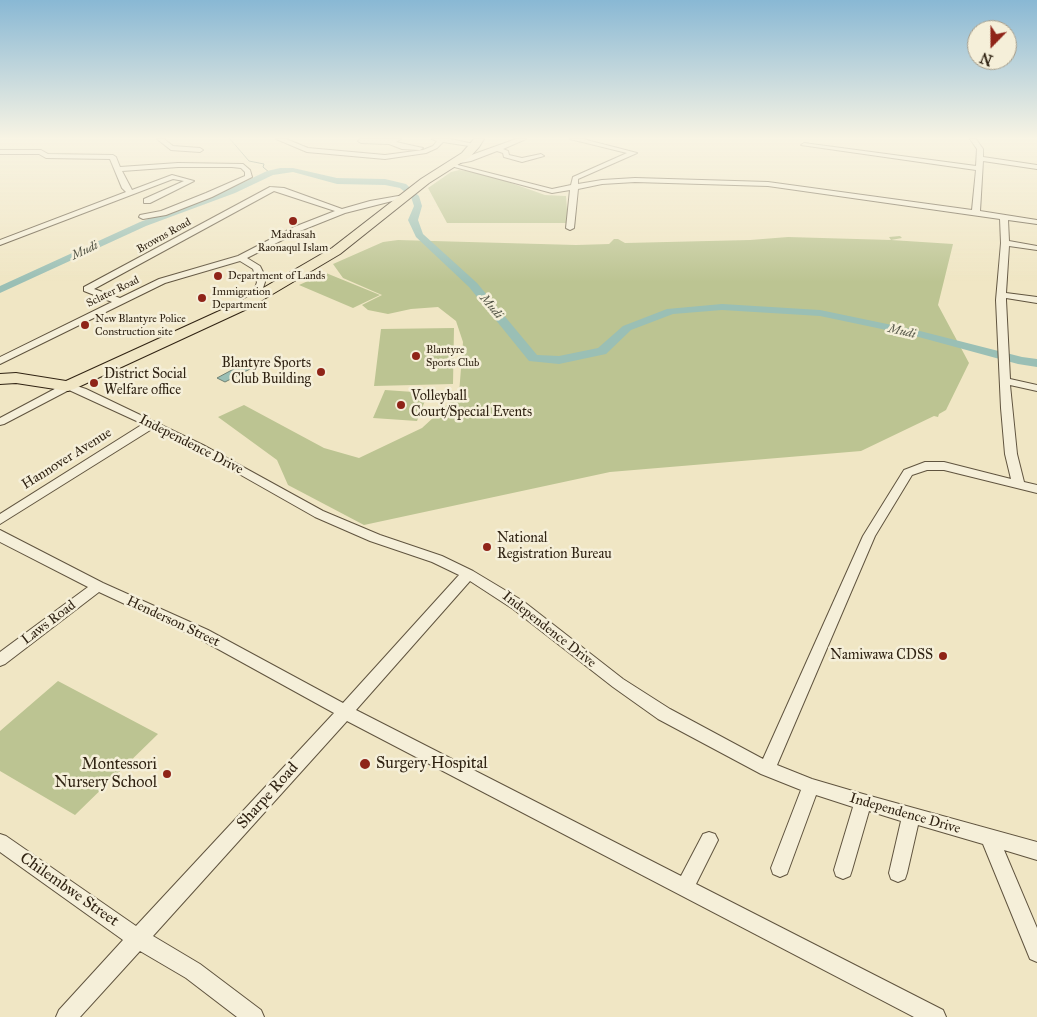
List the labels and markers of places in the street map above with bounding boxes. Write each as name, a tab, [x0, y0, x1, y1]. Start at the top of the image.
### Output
marker: Madrasah Raonaqul Islam	[287, 215, 299, 227]
place label: Madrasah Raonaqul Islam	[258, 228, 328, 254]
place label: Department of Lands	[228, 269, 325, 283]
marker: Department of Lands	[212, 270, 224, 282]
place label: Immigration Department	[212, 285, 271, 311]
marker: Immigration Department	[196, 292, 208, 304]
place label: New Blantyre Police Construction site	[95, 312, 186, 338]
marker: New Blantyre Police Construction site	[79, 319, 91, 331]
place label: Blantyre Sports Club	[426, 343, 479, 369]
marker: Blantyre Sports Club	[410, 350, 422, 362]
place label: Blantyre Sports Club Building	[222, 356, 311, 388]
marker: Blantyre Sports Club Building	[315, 366, 327, 378]
place label: District Social Welfare office	[104, 367, 187, 400]
marker: District Social Welfare office	[88, 377, 100, 389]
place label: Volleyball Court/Special Events	[411, 389, 532, 422]
marker: Volleyball Court/Special Events	[395, 399, 407, 411]
place label: National Registration Bureau	[497, 531, 612, 564]
marker: National Registration Bureau	[481, 541, 493, 553]
place label: Namiwawa CDSS	[830, 648, 933, 664]
marker: Namiwawa CDSS	[937, 650, 949, 662]
place label: Surgery Hospital	[376, 754, 488, 774]
place label: Montessori Nursery School	[54, 755, 157, 793]
marker: Surgery Hospital	[358, 757, 372, 771]
marker: Montessori Nursery School	[161, 768, 173, 780]

